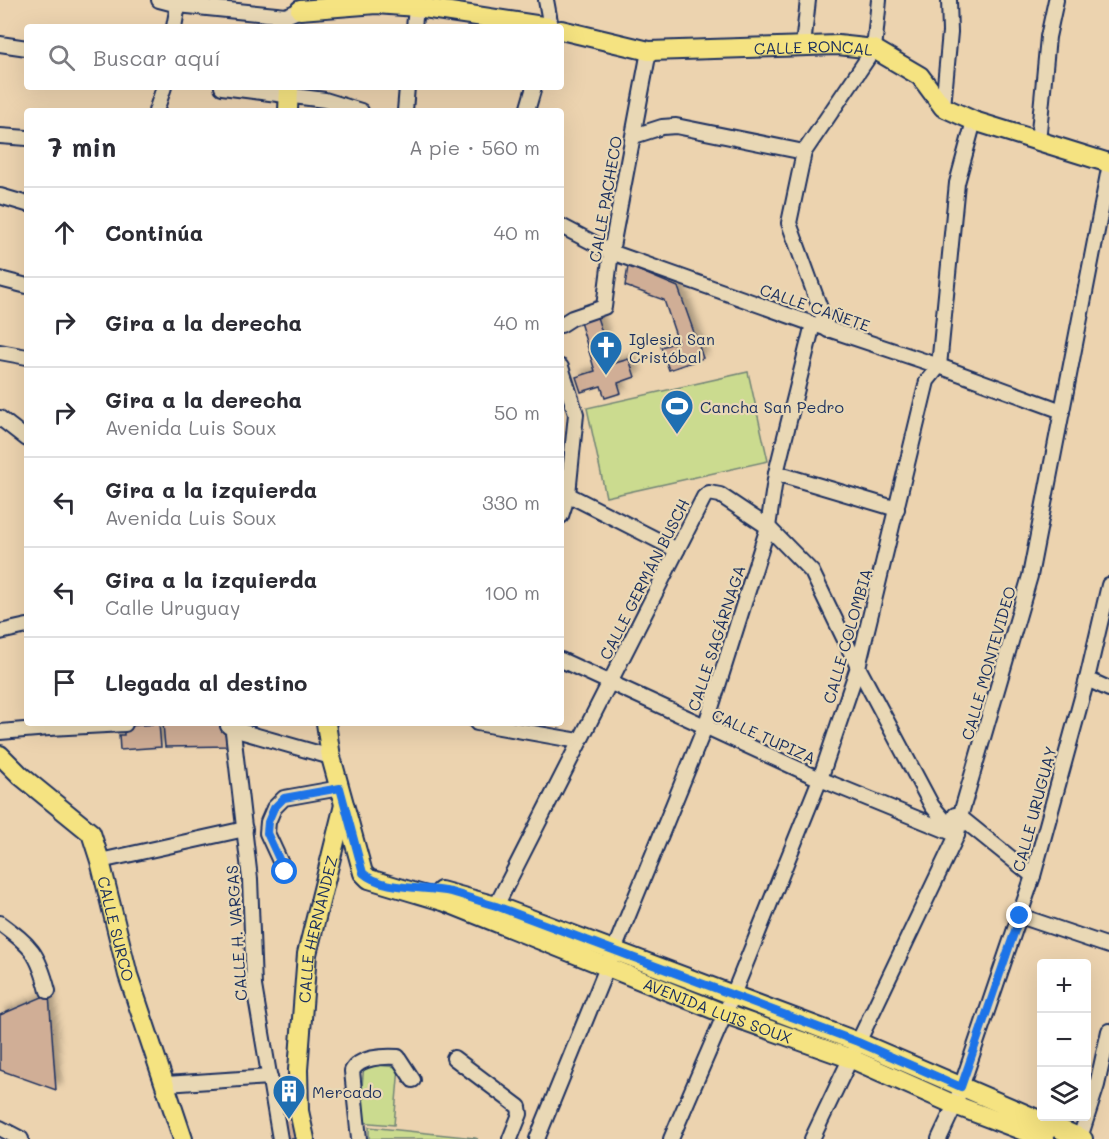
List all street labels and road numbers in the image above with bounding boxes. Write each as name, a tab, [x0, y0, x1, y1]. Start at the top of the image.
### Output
street label: CALLE RONCAL	[753, 34, 875, 59]
street label: CALLE PACHECO	[584, 134, 626, 264]
street label: CALLE CAÑETE	[757, 278, 873, 336]
street label: CALLE GERMÁN BUSCH	[594, 495, 694, 663]
street label: CALLE SAGÁRNAGA	[682, 562, 750, 714]
street label: CALLE COLOMBIA	[818, 566, 876, 706]
street label: CALLE MONTEVIDEO	[956, 584, 1020, 742]
street label: CALLE TUPIZA	[709, 704, 819, 768]
street label: CALLE URUGUAY	[1007, 744, 1061, 874]
street label: CALLE HERNÁNDEZ	[293, 853, 342, 1004]
street label: CALLE H. VARGAS	[221, 864, 251, 1002]
street label: CALLE SURCO	[94, 874, 140, 983]
street label: AVENIDA LUIS SOUX	[640, 972, 795, 1047]

